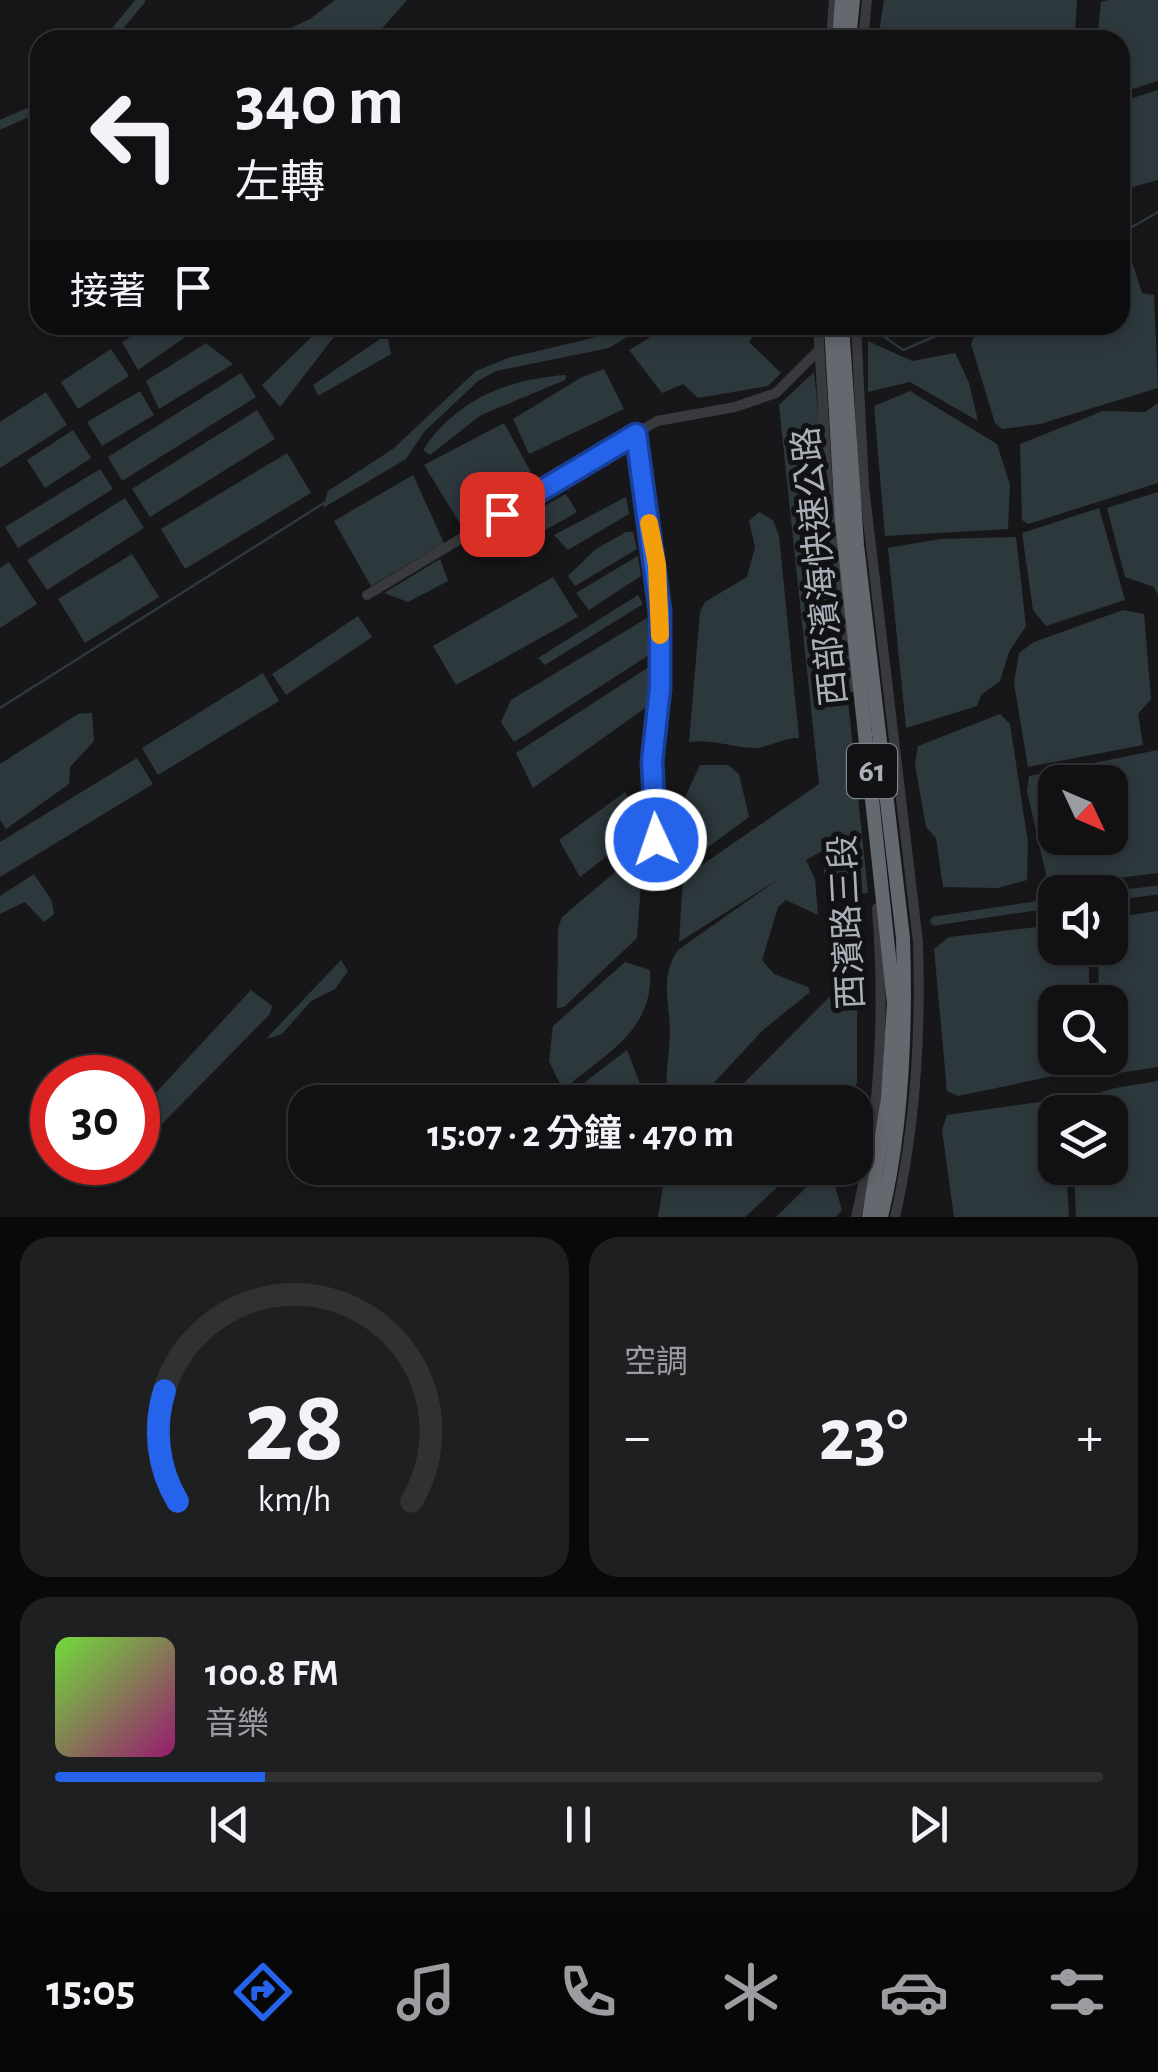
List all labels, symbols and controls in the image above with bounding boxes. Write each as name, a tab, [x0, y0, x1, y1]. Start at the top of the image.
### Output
text: 340 m	[235, 67, 404, 137]
icon: left	[70, 70, 200, 200]
text: 左轉	[235, 161, 325, 206]
icon: arrive	[166, 260, 221, 315]
text: 接著	[70, 274, 146, 312]
street label: 西部濱海快速公路	[787, 425, 853, 707]
pin	[460, 472, 545, 557]
icon: arrive	[475, 487, 530, 542]
road number: 61	[847, 744, 897, 798]
north arrow	[1038, 765, 1128, 855]
map controls	[1038, 765, 1128, 1185]
position arrow	[604, 788, 708, 892]
street label: 西濱路三段	[824, 834, 870, 1010]
button: sound	[1038, 875, 1128, 965]
button: search	[1038, 985, 1128, 1075]
speed limit sign: 30	[30, 1055, 160, 1185]
button: layers	[1038, 1095, 1128, 1185]
text: 15:07 · 2 分鐘 · 470 m	[427, 1116, 734, 1154]
text: 空調	[624, 1346, 688, 1378]
text: 28	[244, 1376, 345, 1480]
text: 23°	[819, 1399, 908, 1474]
text: −	[624, 1410, 650, 1465]
text: +	[1077, 1410, 1103, 1465]
text: km/h	[258, 1482, 331, 1518]
text: 100.8 FM	[205, 1655, 339, 1693]
text: 音樂	[205, 1708, 269, 1740]
icon: previous	[202, 1797, 257, 1852]
icon: pause	[551, 1797, 606, 1852]
icon: next	[901, 1797, 956, 1852]
icon: directions	[228, 1957, 298, 2027]
icon: music	[391, 1957, 461, 2027]
icon: phone	[553, 1957, 623, 2027]
icon: climate	[716, 1957, 786, 2027]
icon: car	[879, 1957, 949, 2027]
icon: filters	[1042, 1957, 1112, 2027]
text: 15:05	[46, 1969, 135, 2014]

